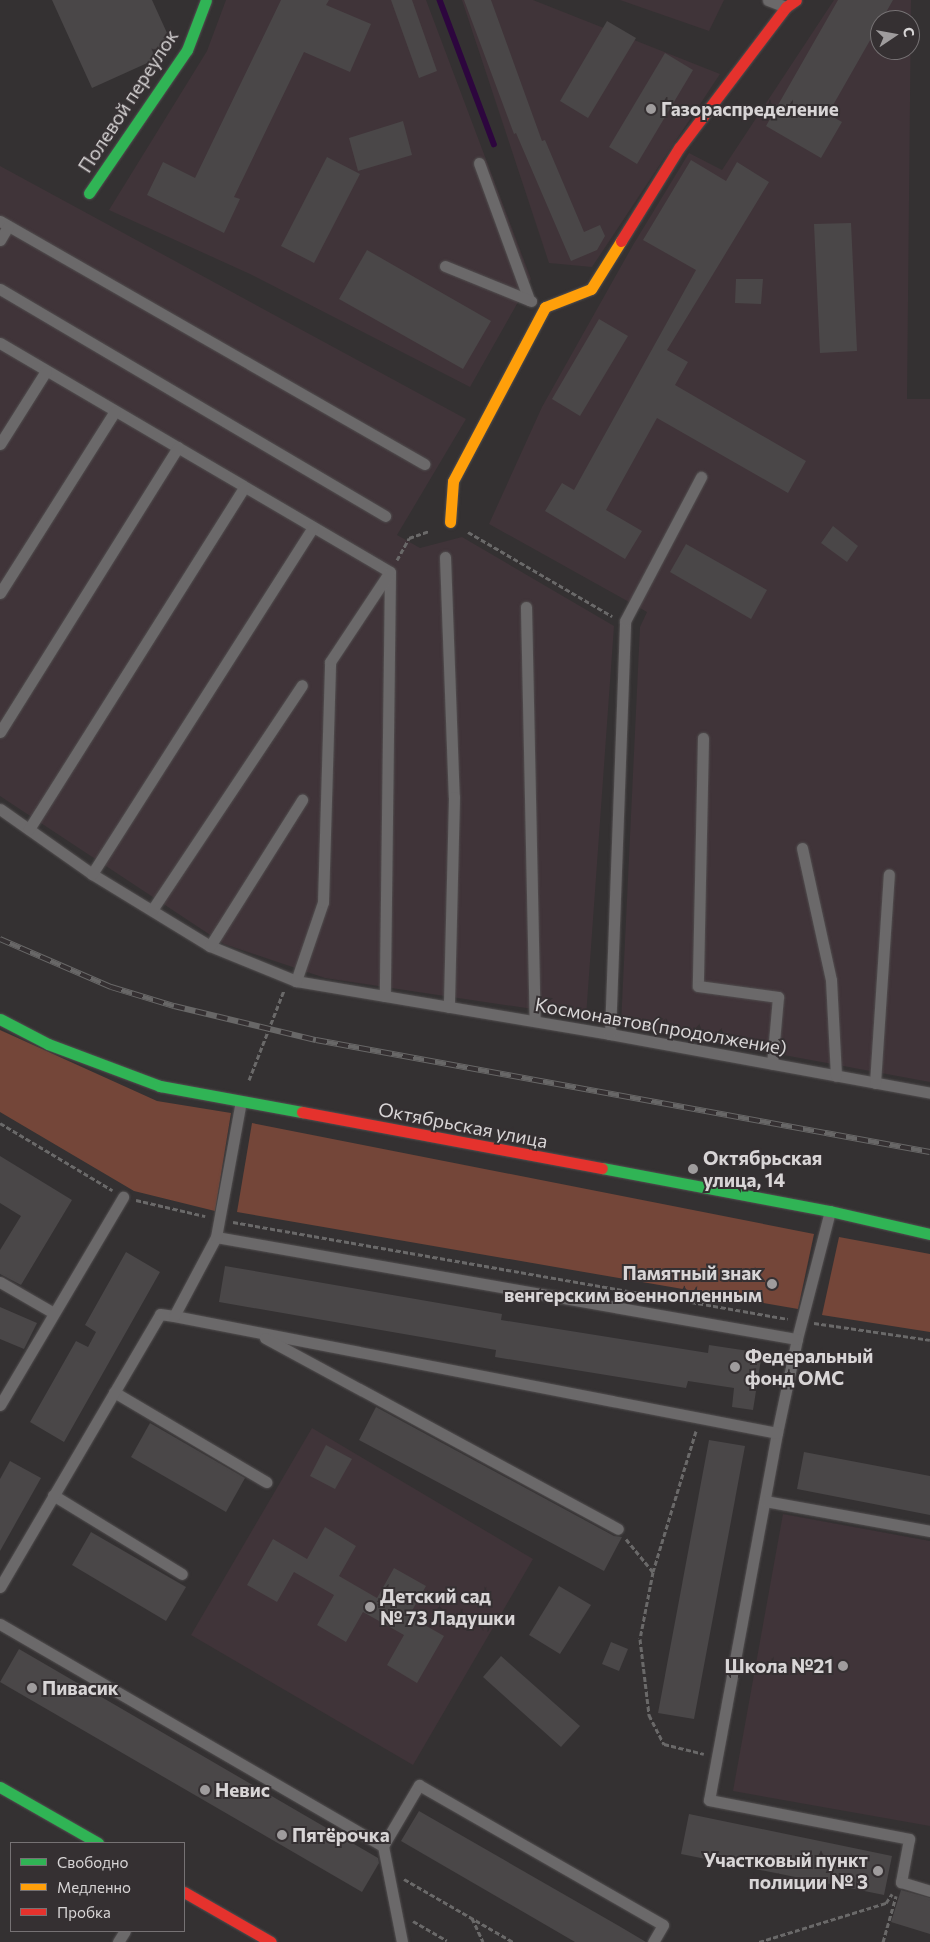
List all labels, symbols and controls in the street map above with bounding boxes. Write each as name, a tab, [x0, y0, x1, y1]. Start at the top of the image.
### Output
north arrow	[870, 10, 920, 60]
street label: Полевой переулок	[73, 25, 183, 177]
text: С	[900, 26, 918, 38]
place label: Газораспределение	[661, 98, 839, 120]
marker: Газораспределение	[645, 103, 657, 115]
street label: Космонавтов(продолжение)	[533, 993, 789, 1059]
street label: Октябрьская улица	[376, 1097, 550, 1153]
place label: Октябрьская улица, 14	[703, 1147, 822, 1191]
marker: Октябрьская улица, 14	[687, 1163, 699, 1175]
place label: Памятный знак венгерским военнопленным	[504, 1262, 762, 1306]
marker: Памятный знак венгерским военнопленным	[766, 1278, 778, 1290]
place label: Федеральный фонд ОМС	[745, 1345, 873, 1389]
marker: Федеральный фонд ОМС	[729, 1361, 741, 1373]
place label: Детский сад № 73 Ладушки	[380, 1585, 515, 1629]
marker: Детский сад № 73 Ладушки	[364, 1601, 376, 1613]
place label: Школа №21	[725, 1655, 833, 1677]
marker: Школа №21	[837, 1660, 849, 1672]
place label: Пивасик	[42, 1677, 119, 1699]
marker: Пивасик	[26, 1682, 38, 1694]
place label: Невис	[215, 1779, 270, 1801]
marker: Невис	[199, 1784, 211, 1796]
place label: Пятёрочка	[292, 1824, 390, 1846]
marker: Пятёрочка	[276, 1829, 288, 1841]
legend	[10, 1842, 185, 1932]
place label: Участковый пункт полиции № 3	[703, 1849, 868, 1893]
text: Свободно	[57, 1853, 128, 1871]
marker: Участковый пункт полиции № 3	[872, 1865, 884, 1877]
text: Медленно	[57, 1878, 131, 1896]
text: Пробка	[57, 1903, 111, 1921]

